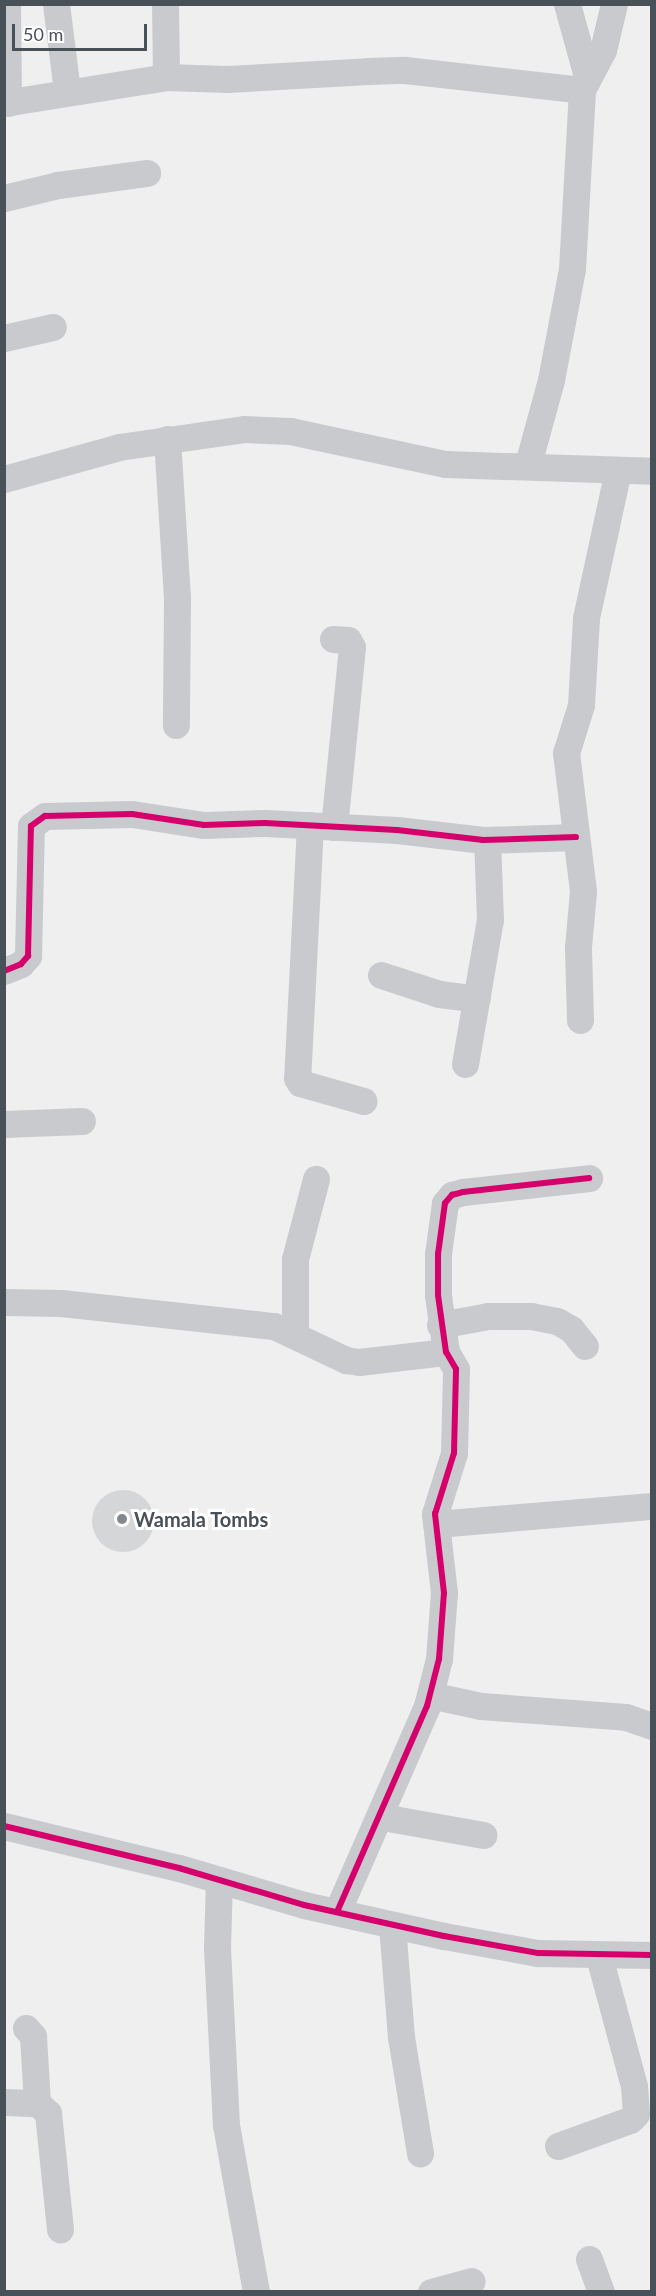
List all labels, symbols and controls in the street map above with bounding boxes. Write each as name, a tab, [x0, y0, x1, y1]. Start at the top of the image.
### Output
scale bar	[15, 12, 150, 50]
text: 50 m	[23, 23, 63, 45]
place label: Wamala Tombs	[134, 1507, 269, 1531]
marker: Wamala Tombs	[115, 1512, 129, 1526]

